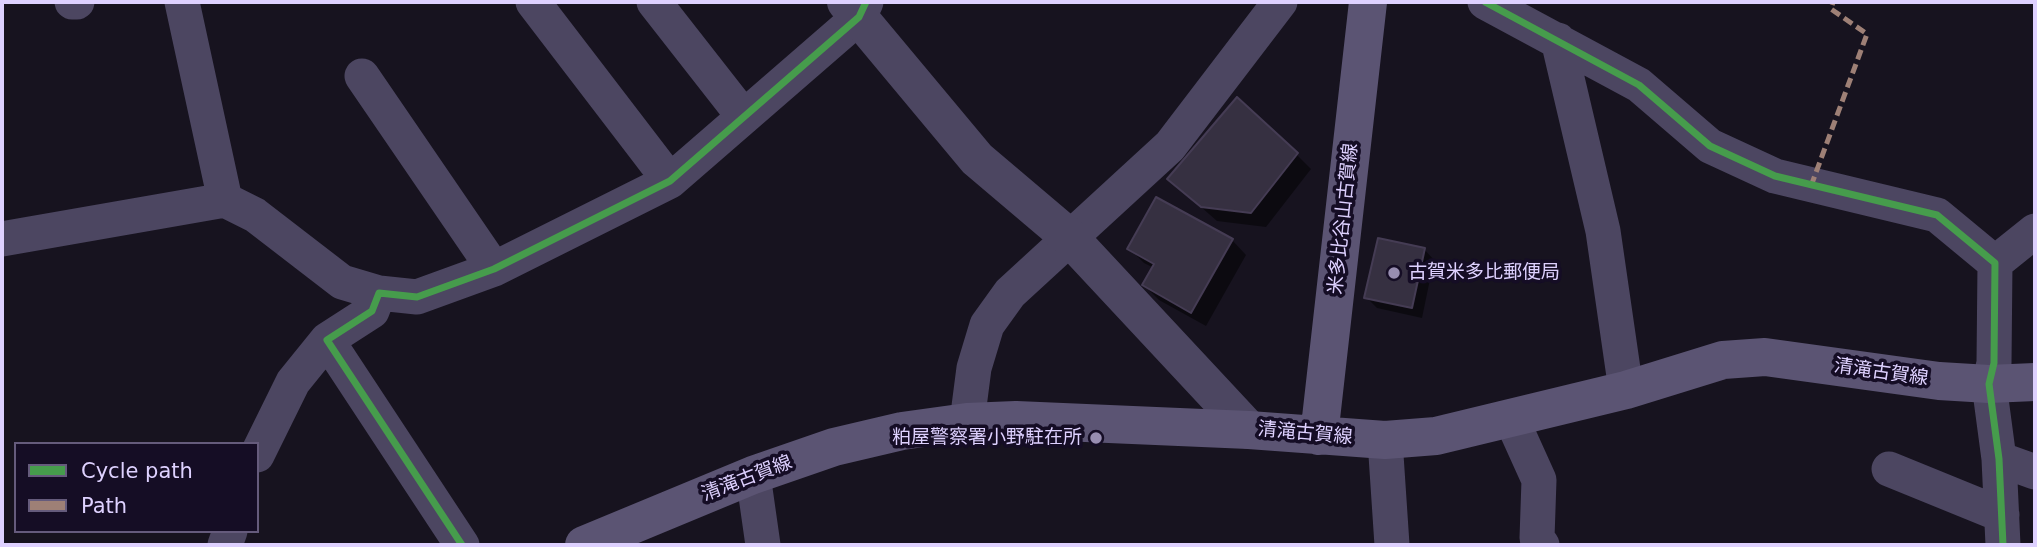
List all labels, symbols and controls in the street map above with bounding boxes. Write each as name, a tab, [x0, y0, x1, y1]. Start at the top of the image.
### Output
street label: 米多比谷山古賀線	[1325, 142, 1363, 296]
place label: 古賀米多比郵便局	[1408, 262, 1560, 284]
marker: 古賀米多比郵便局	[1386, 265, 1402, 281]
street label: 清滝古賀線	[1832, 355, 1930, 391]
street label: 清滝古賀線	[1257, 419, 1353, 449]
place label: 粕屋警察署小野駐在所	[892, 427, 1082, 449]
marker: 粕屋警察署小野駐在所	[1088, 430, 1104, 446]
legend	[14, 442, 259, 533]
street label: 清滝古賀線	[699, 451, 795, 507]
text: Cycle path	[81, 459, 193, 483]
text: Path	[81, 494, 127, 518]

